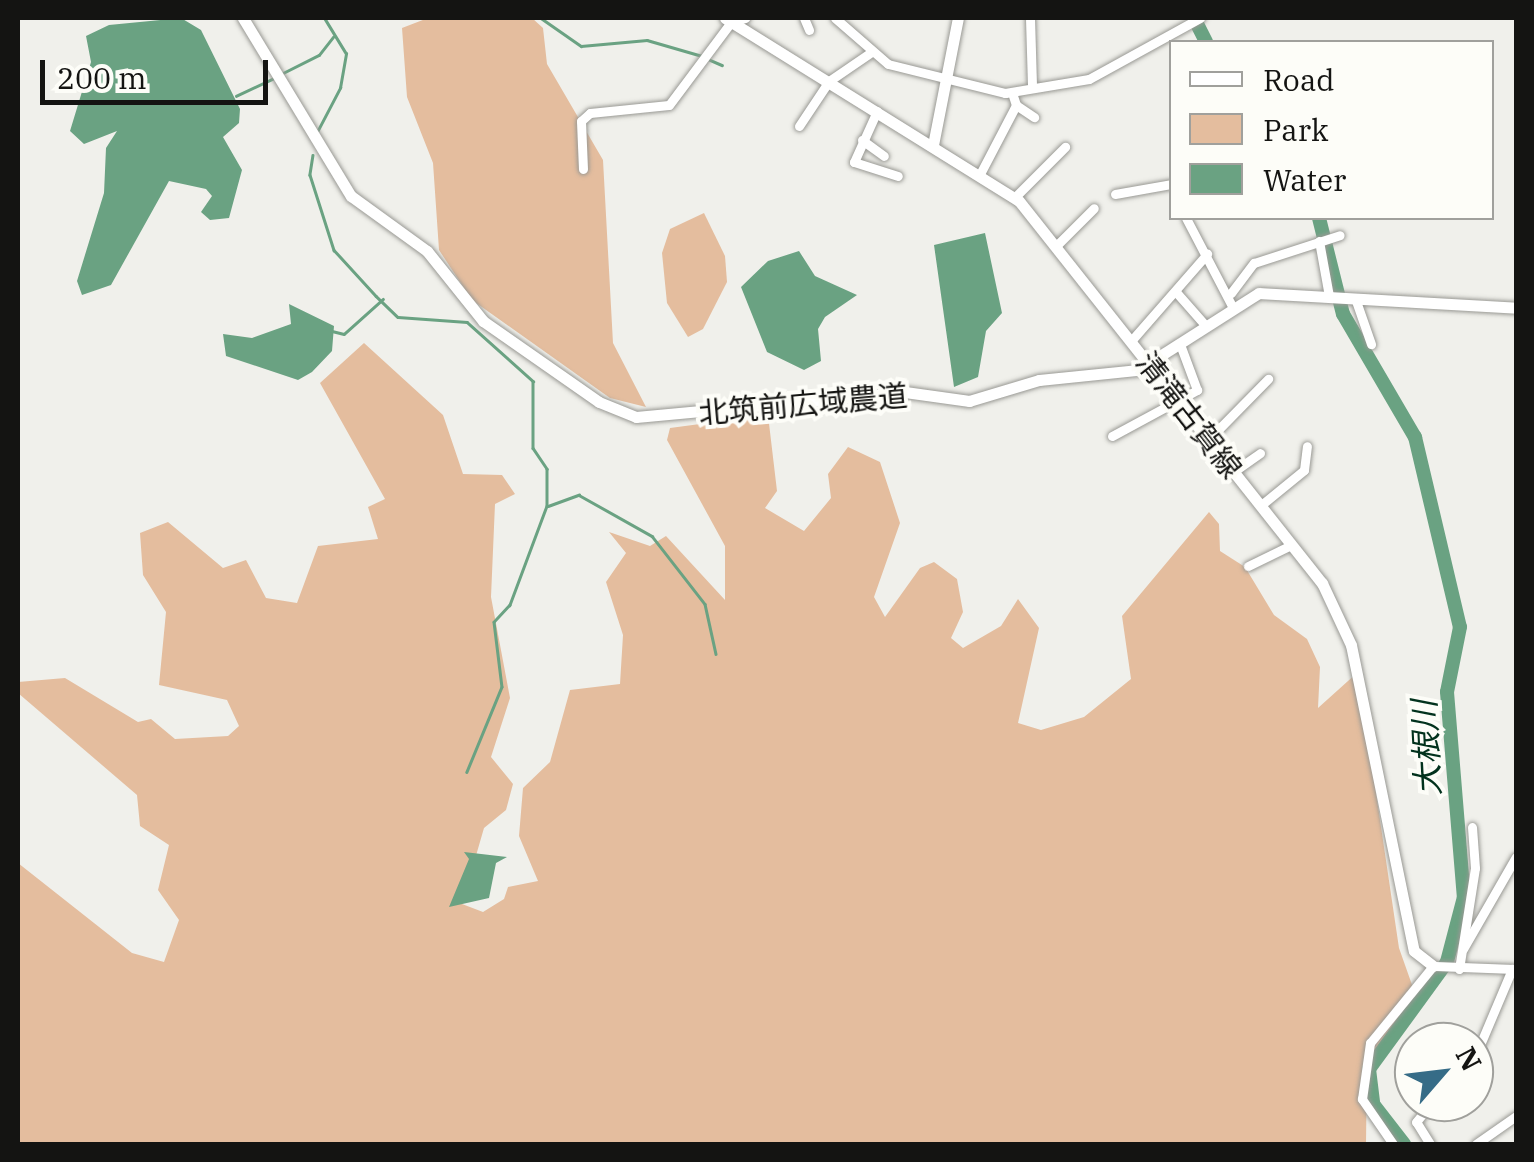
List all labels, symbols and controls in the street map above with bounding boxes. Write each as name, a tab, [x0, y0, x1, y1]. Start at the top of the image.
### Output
scale bar	[45, 40, 272, 102]
legend	[1169, 40, 1494, 220]
text: 200 m	[57, 58, 147, 97]
text: Road	[1263, 60, 1335, 99]
text: Park	[1263, 110, 1329, 149]
text: Water	[1263, 160, 1346, 199]
street label: 清滝古賀線	[1129, 345, 1249, 485]
street label: 北筑前広域農道	[697, 377, 909, 431]
water label: 大根川	[1404, 699, 1448, 797]
north arrow	[1394, 1022, 1494, 1122]
text: N	[1448, 1040, 1491, 1077]

